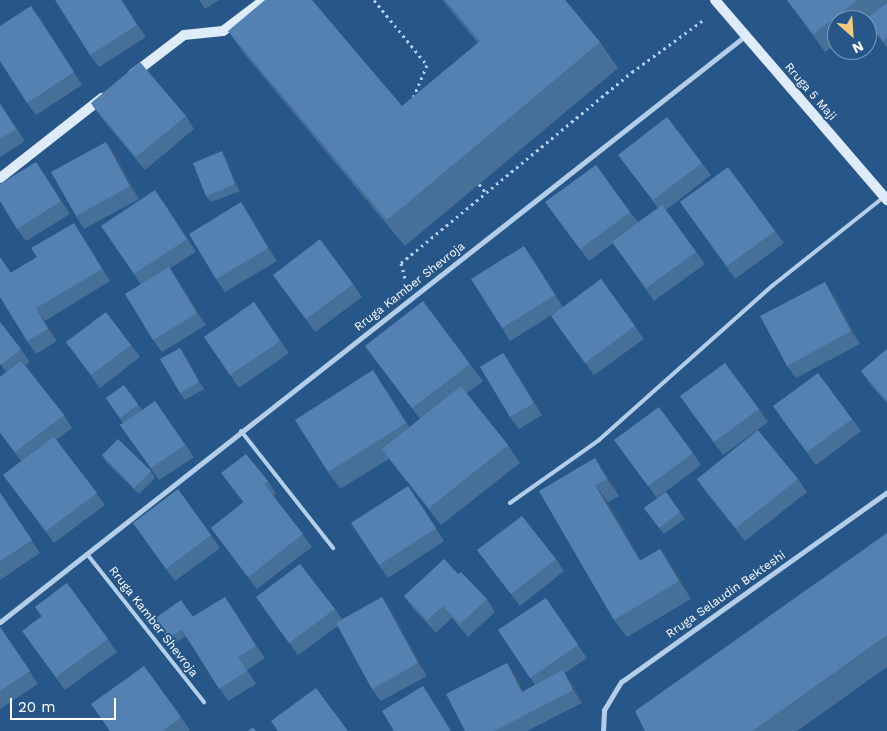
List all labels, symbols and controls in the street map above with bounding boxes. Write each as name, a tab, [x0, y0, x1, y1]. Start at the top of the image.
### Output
north arrow	[827, 10, 877, 60]
text: N	[850, 38, 866, 57]
street label: Rruga 5 Maji	[781, 60, 839, 124]
street label: Rruga Kamber Shevroja	[352, 239, 468, 335]
street label: Rruga Selaudin Bekteshi	[663, 548, 789, 642]
street label: Rruga Kamber Shevroja	[105, 564, 201, 680]
scale bar	[12, 688, 119, 720]
text: 20 m	[18, 698, 56, 716]

